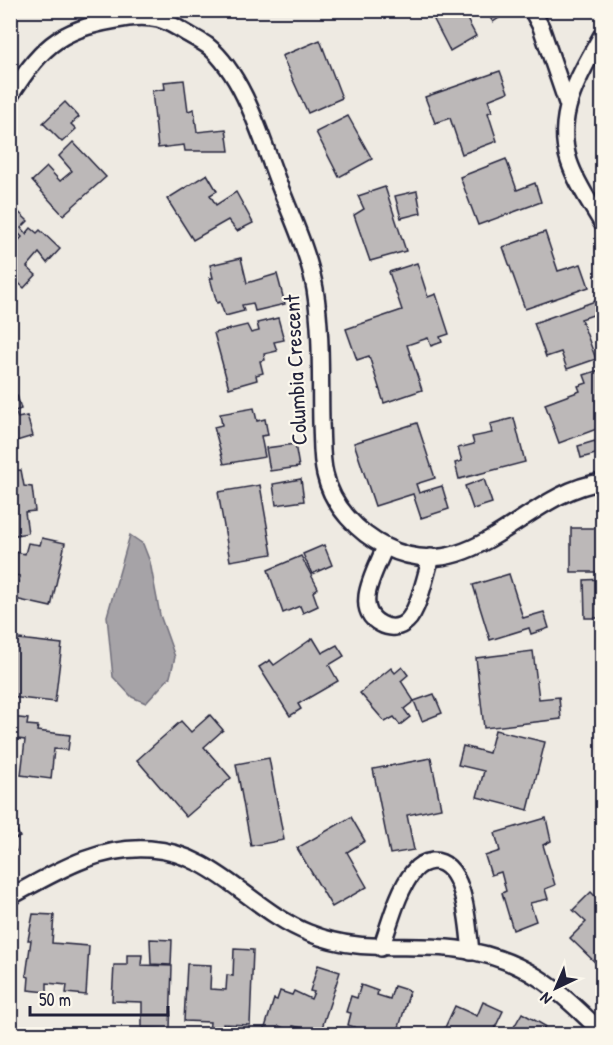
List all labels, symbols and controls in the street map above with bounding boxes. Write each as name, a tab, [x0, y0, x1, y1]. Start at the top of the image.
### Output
street label: Columbia Crescent	[276, 294, 314, 446]
north arrow	[526, 958, 586, 1018]
scale bar	[30, 979, 168, 1017]
text: 50 m	[39, 987, 71, 1012]
text: N	[535, 988, 556, 1010]

